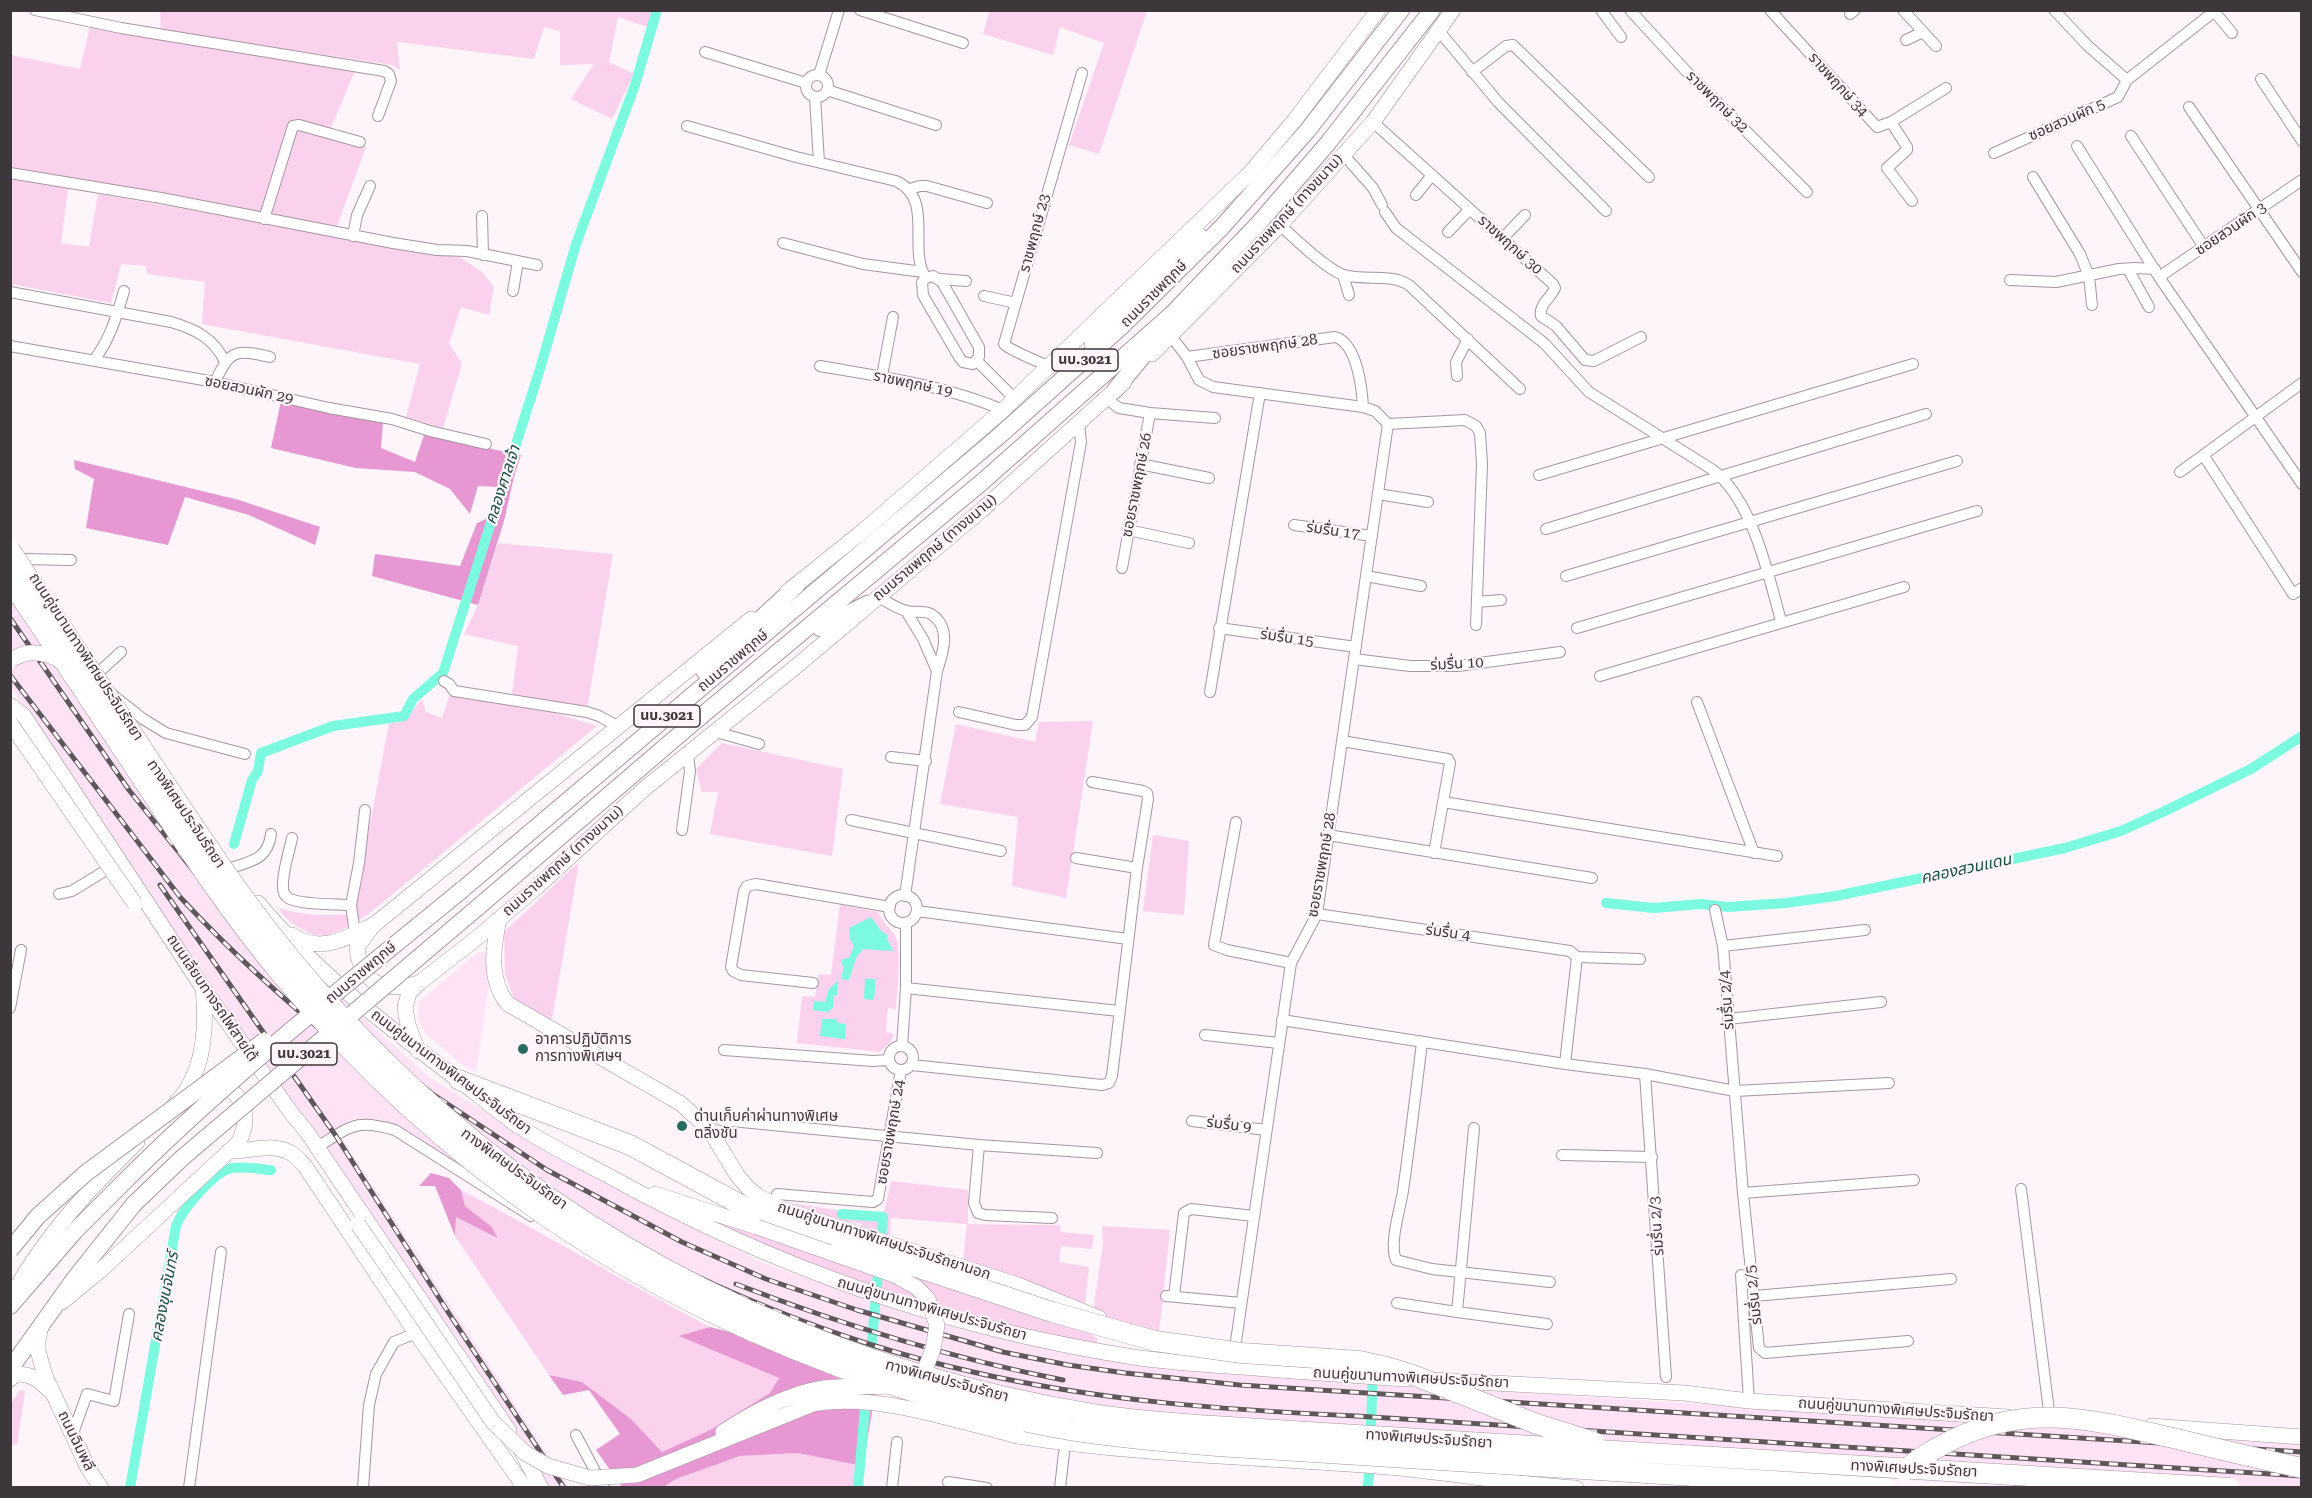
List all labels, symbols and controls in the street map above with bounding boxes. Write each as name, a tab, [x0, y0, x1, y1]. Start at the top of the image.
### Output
street label: ราชพฤกษ์ 34	[1804, 49, 1872, 121]
street label: ราชพฤกษ์ 32	[1682, 67, 1752, 137]
street label: ซอยสวนผัก 5	[2026, 95, 2108, 145]
street label: ถนนราชพฤกษ์ (ทางขนาน)	[1227, 151, 1347, 277]
street label: ราชพฤกษ์ 23	[1016, 192, 1054, 274]
street label: ซอยสวนผัก 3	[2192, 199, 2270, 259]
street label: ราชพฤกษ์ 30	[1474, 211, 1546, 279]
street label: ถนนราชพฤกษ์	[1117, 257, 1191, 331]
street label: ซอยราชพฤกษ์ 28	[1211, 331, 1319, 363]
road number: นบ.3021	[1052, 349, 1118, 371]
street label: ราชพฤกษ์ 19	[872, 367, 954, 401]
street label: ซอยสวนผัก 29	[203, 372, 295, 408]
street label: ซอยราชพฤกษ์ 26	[1118, 431, 1156, 539]
water label: คลองศาลเจ้า	[481, 443, 525, 527]
street label: ถนนราชพฤกษ์ (ทางขนาน)	[869, 491, 1001, 605]
street label: ร่มรื่น 17	[1305, 518, 1361, 544]
street label: ถนนคู่ขนานทางพิเศษประจิมรัถยา	[25, 570, 147, 744]
street label: ร่มรื่น 15	[1259, 625, 1315, 651]
street label: ถนนราชพฤกษ์	[694, 626, 772, 696]
street label: ร่มรื่น 10	[1430, 654, 1484, 674]
road number: นบ.3021	[634, 705, 700, 727]
street label: ทางพิเศษประจิมรัถยา	[143, 756, 229, 872]
street label: ถนนราชพฤกษ์ (ทางขนาน)	[499, 802, 627, 920]
street label: ซอยราชพฤกษ์ 28	[1304, 811, 1340, 919]
water label: คลองสวนแดน	[1919, 850, 2013, 888]
street label: ร่มรื่น 4	[1424, 921, 1472, 945]
street label: ถนนเลียบทางรถไฟสายใต้	[163, 931, 261, 1065]
street label: ถนนราชพฤกษ์	[322, 938, 400, 1008]
street label: ร่มรื่น 2/4	[1716, 969, 1738, 1031]
street label: ถนนคู่ขนานทางพิเศษประจิมรัถยา	[367, 1006, 535, 1138]
place label: อาคารปฏิบัติการ การทางพิเศษฯ	[535, 1031, 631, 1066]
marker: อาคารปฏิบัติการ การทางพิเศษฯ	[516, 1042, 530, 1056]
road number: นบ.3021	[271, 1043, 337, 1065]
street label: ซอยราชพฤกษ์ 24	[873, 1078, 909, 1186]
place label: ด่านเก็บค่าผ่านทางพิเศษ ตลิ่งชัน	[694, 1108, 838, 1143]
street label: ร่มรื่น 9	[1205, 1113, 1253, 1137]
marker: ด่านเก็บค่าผ่านทางพิเศษ ตลิ่งชัน	[675, 1119, 689, 1133]
street label: ทางพิเศษประจิมรัถยา	[457, 1124, 571, 1214]
street label: ร่มรื่น 2/3	[1646, 1195, 1668, 1257]
street label: ถนนคู่ขนานทางพิเศษประจิมรัถยานอก	[775, 1198, 993, 1284]
water label: คลองขุนจันทร์	[147, 1250, 183, 1344]
street label: ร่มรื่น 2/5	[1742, 1264, 1766, 1326]
street label: ถนนคู่ขนานทางพิเศษประจิมรัถยา	[835, 1273, 1029, 1345]
street label: ทางพิเศษประจิมรัถยา	[883, 1356, 1011, 1406]
street label: ถนนคู่ขนานทางพิเศษประจิมรัถยา	[1313, 1364, 1509, 1392]
street label: ถนนคู่ขนานทางพิเศษประจิมรัถยา	[1797, 1394, 1995, 1426]
street label: ถนนฉิมพลี	[54, 1408, 98, 1474]
street label: ทางพิเศษประจิมรัถยา	[1365, 1426, 1493, 1452]
street label: ทางพิเศษประจิมรัถยา	[1850, 1457, 1978, 1481]

